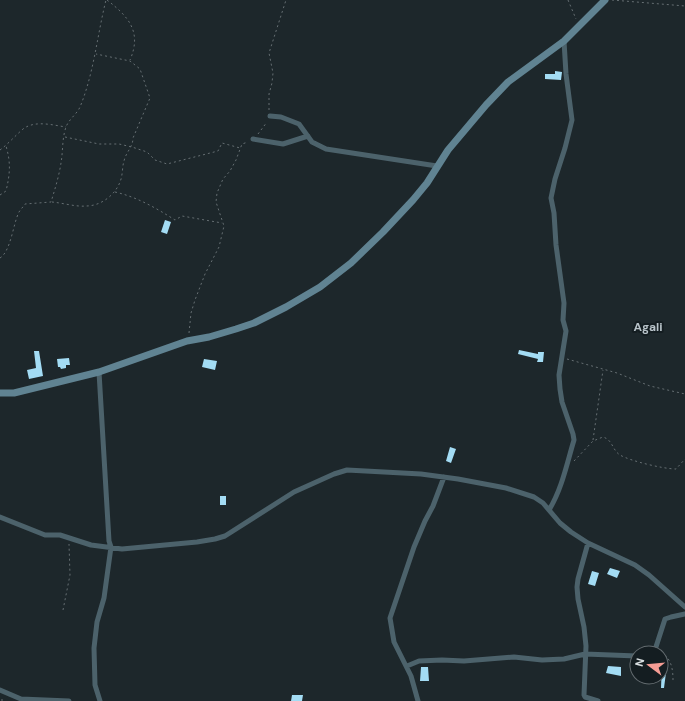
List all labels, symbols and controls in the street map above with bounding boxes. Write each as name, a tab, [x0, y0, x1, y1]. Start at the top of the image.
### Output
district label: Agali	[633, 319, 663, 335]
north arrow	[629, 645, 669, 685]
text: N	[632, 656, 647, 668]

